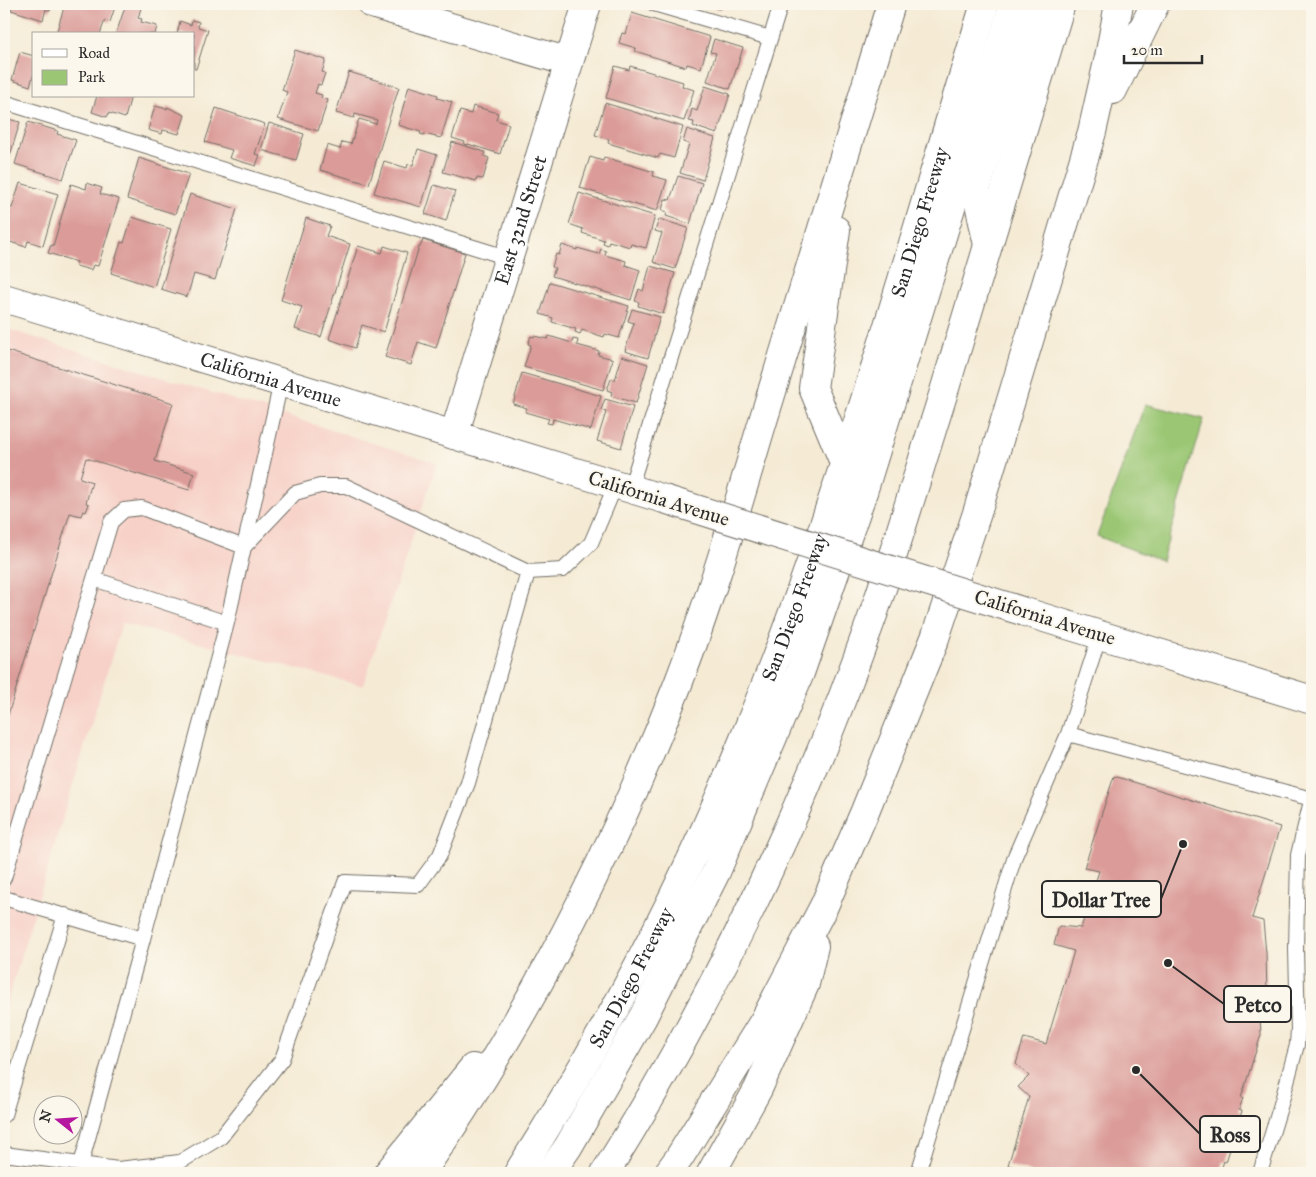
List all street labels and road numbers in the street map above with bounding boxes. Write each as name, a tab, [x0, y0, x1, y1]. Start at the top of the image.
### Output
street label: San Diego Freeway	[885, 143, 953, 300]
street label: East 32nd Street	[489, 152, 552, 288]
street label: California Avenue	[197, 346, 344, 412]
street label: California Avenue	[586, 465, 732, 531]
street label: San Diego Freeway	[756, 529, 832, 685]
street label: California Avenue	[972, 584, 1118, 650]
street label: San Diego Freeway	[584, 903, 678, 1052]

